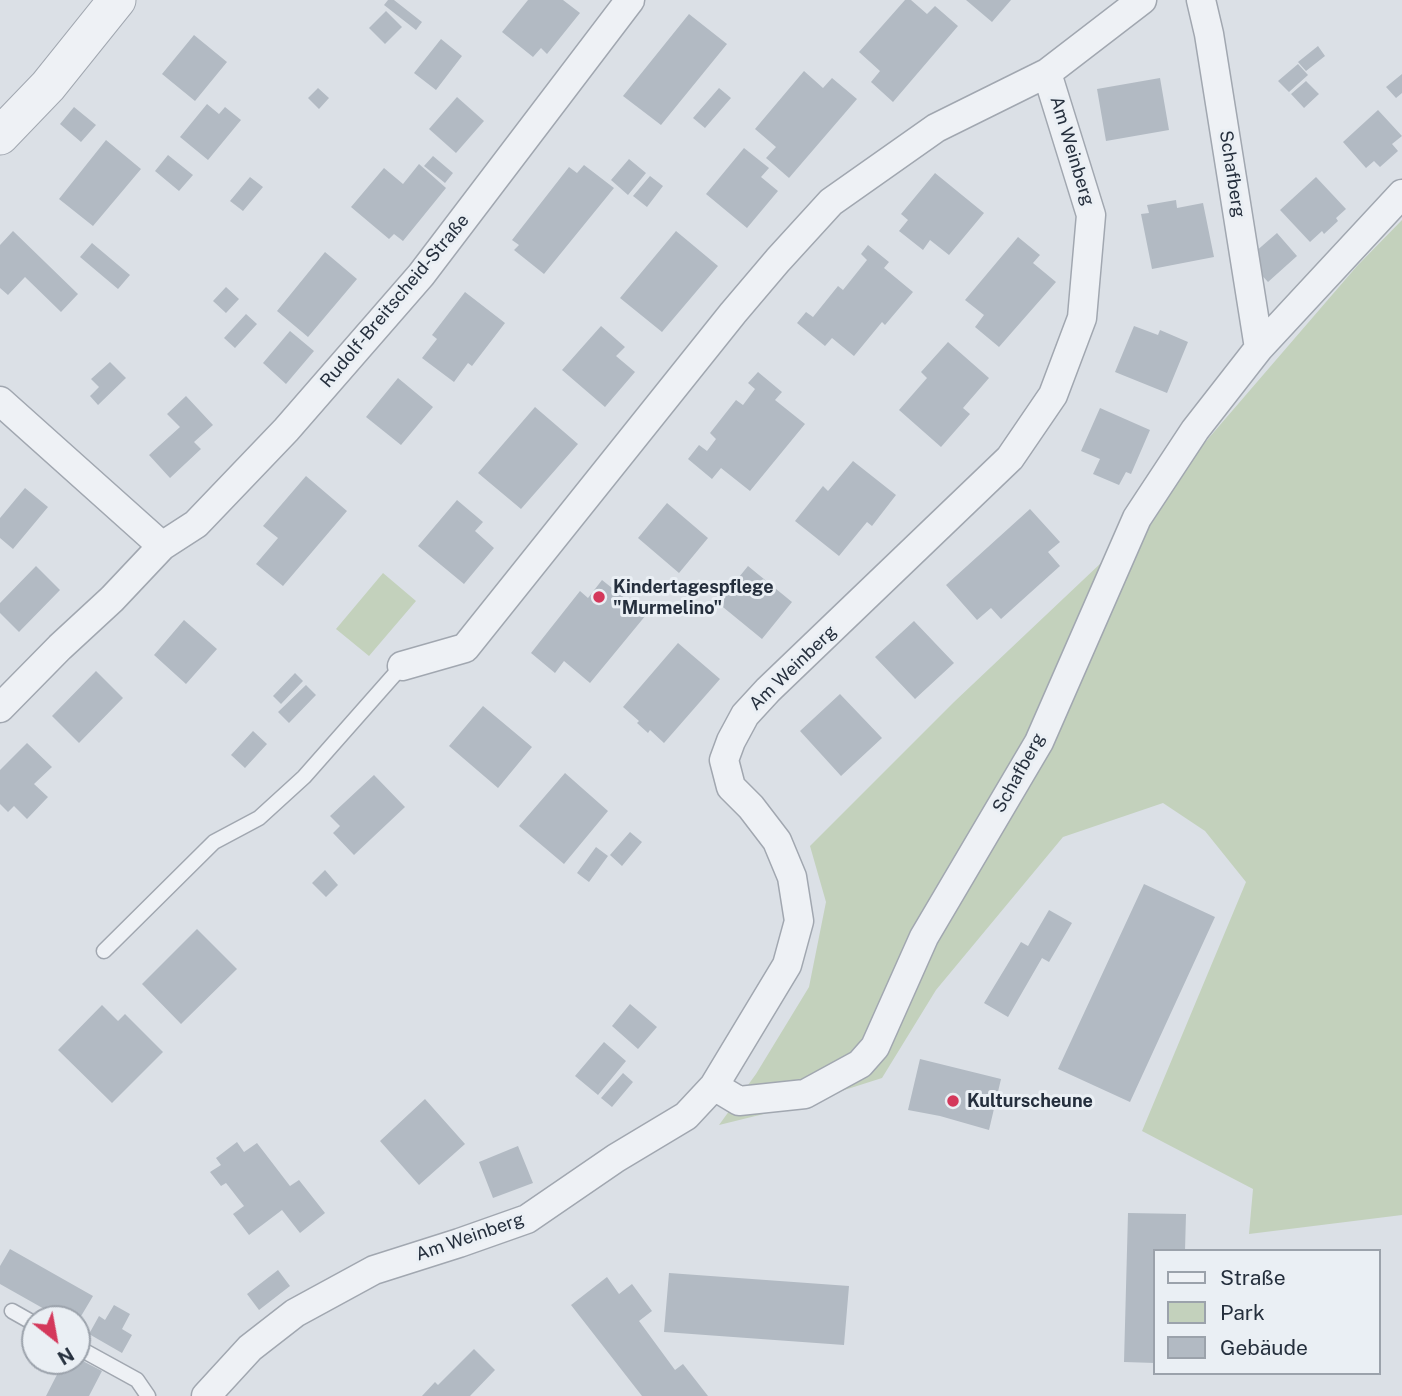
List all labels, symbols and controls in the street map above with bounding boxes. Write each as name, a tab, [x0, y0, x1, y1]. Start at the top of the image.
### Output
street label: Am Weinberg	[1045, 94, 1099, 208]
street label: Schafberg	[1214, 129, 1250, 219]
street label: Rudolf-Breitscheid-Straße	[316, 210, 474, 392]
place label: Kindertagespflege "Murmelino"	[613, 576, 774, 618]
marker: Kindertagespflege "Murmelino"	[591, 589, 607, 605]
street label: Am Weinberg	[745, 621, 841, 715]
street label: Schafberg	[988, 729, 1050, 817]
place label: Kulturscheune	[967, 1090, 1093, 1112]
marker: Kulturscheune	[945, 1093, 961, 1109]
street label: Am Weinberg	[413, 1208, 527, 1266]
legend	[1154, 1249, 1381, 1375]
text: Straße	[1220, 1265, 1286, 1290]
text: Park	[1220, 1300, 1265, 1325]
north arrow	[21, 1305, 91, 1375]
text: Gebäude	[1220, 1335, 1308, 1360]
text: N	[54, 1343, 78, 1370]

